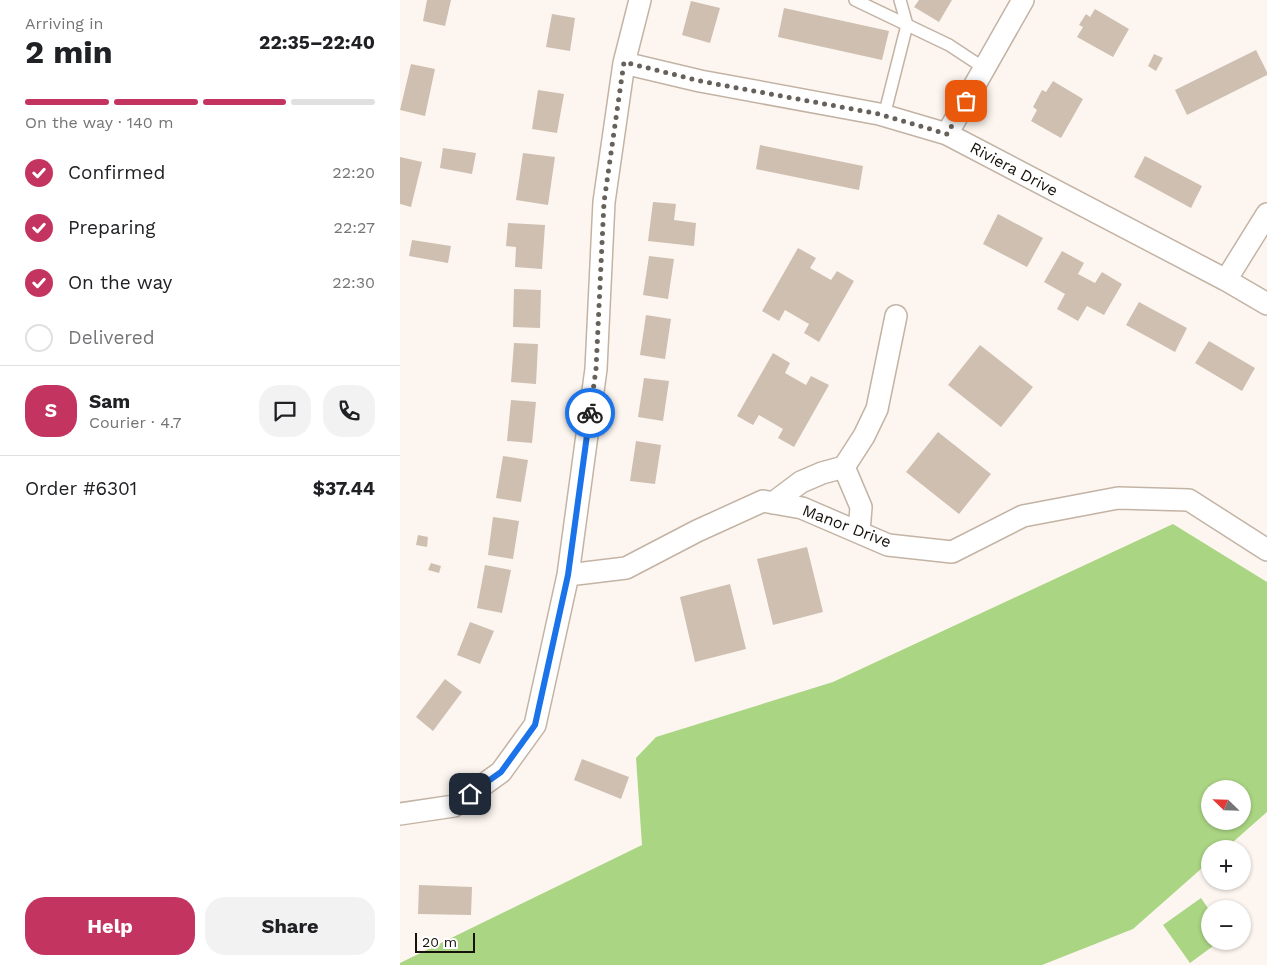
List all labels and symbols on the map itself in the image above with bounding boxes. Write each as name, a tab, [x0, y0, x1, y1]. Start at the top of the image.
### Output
pin	[945, 80, 987, 122]
street label: Riviera Drive	[967, 138, 1061, 200]
courier	[565, 388, 615, 438]
street label: Manor Drive	[800, 500, 894, 552]
pin	[449, 773, 491, 815]
north arrow	[1201, 780, 1251, 830]
scale bar	[415, 930, 475, 953]

